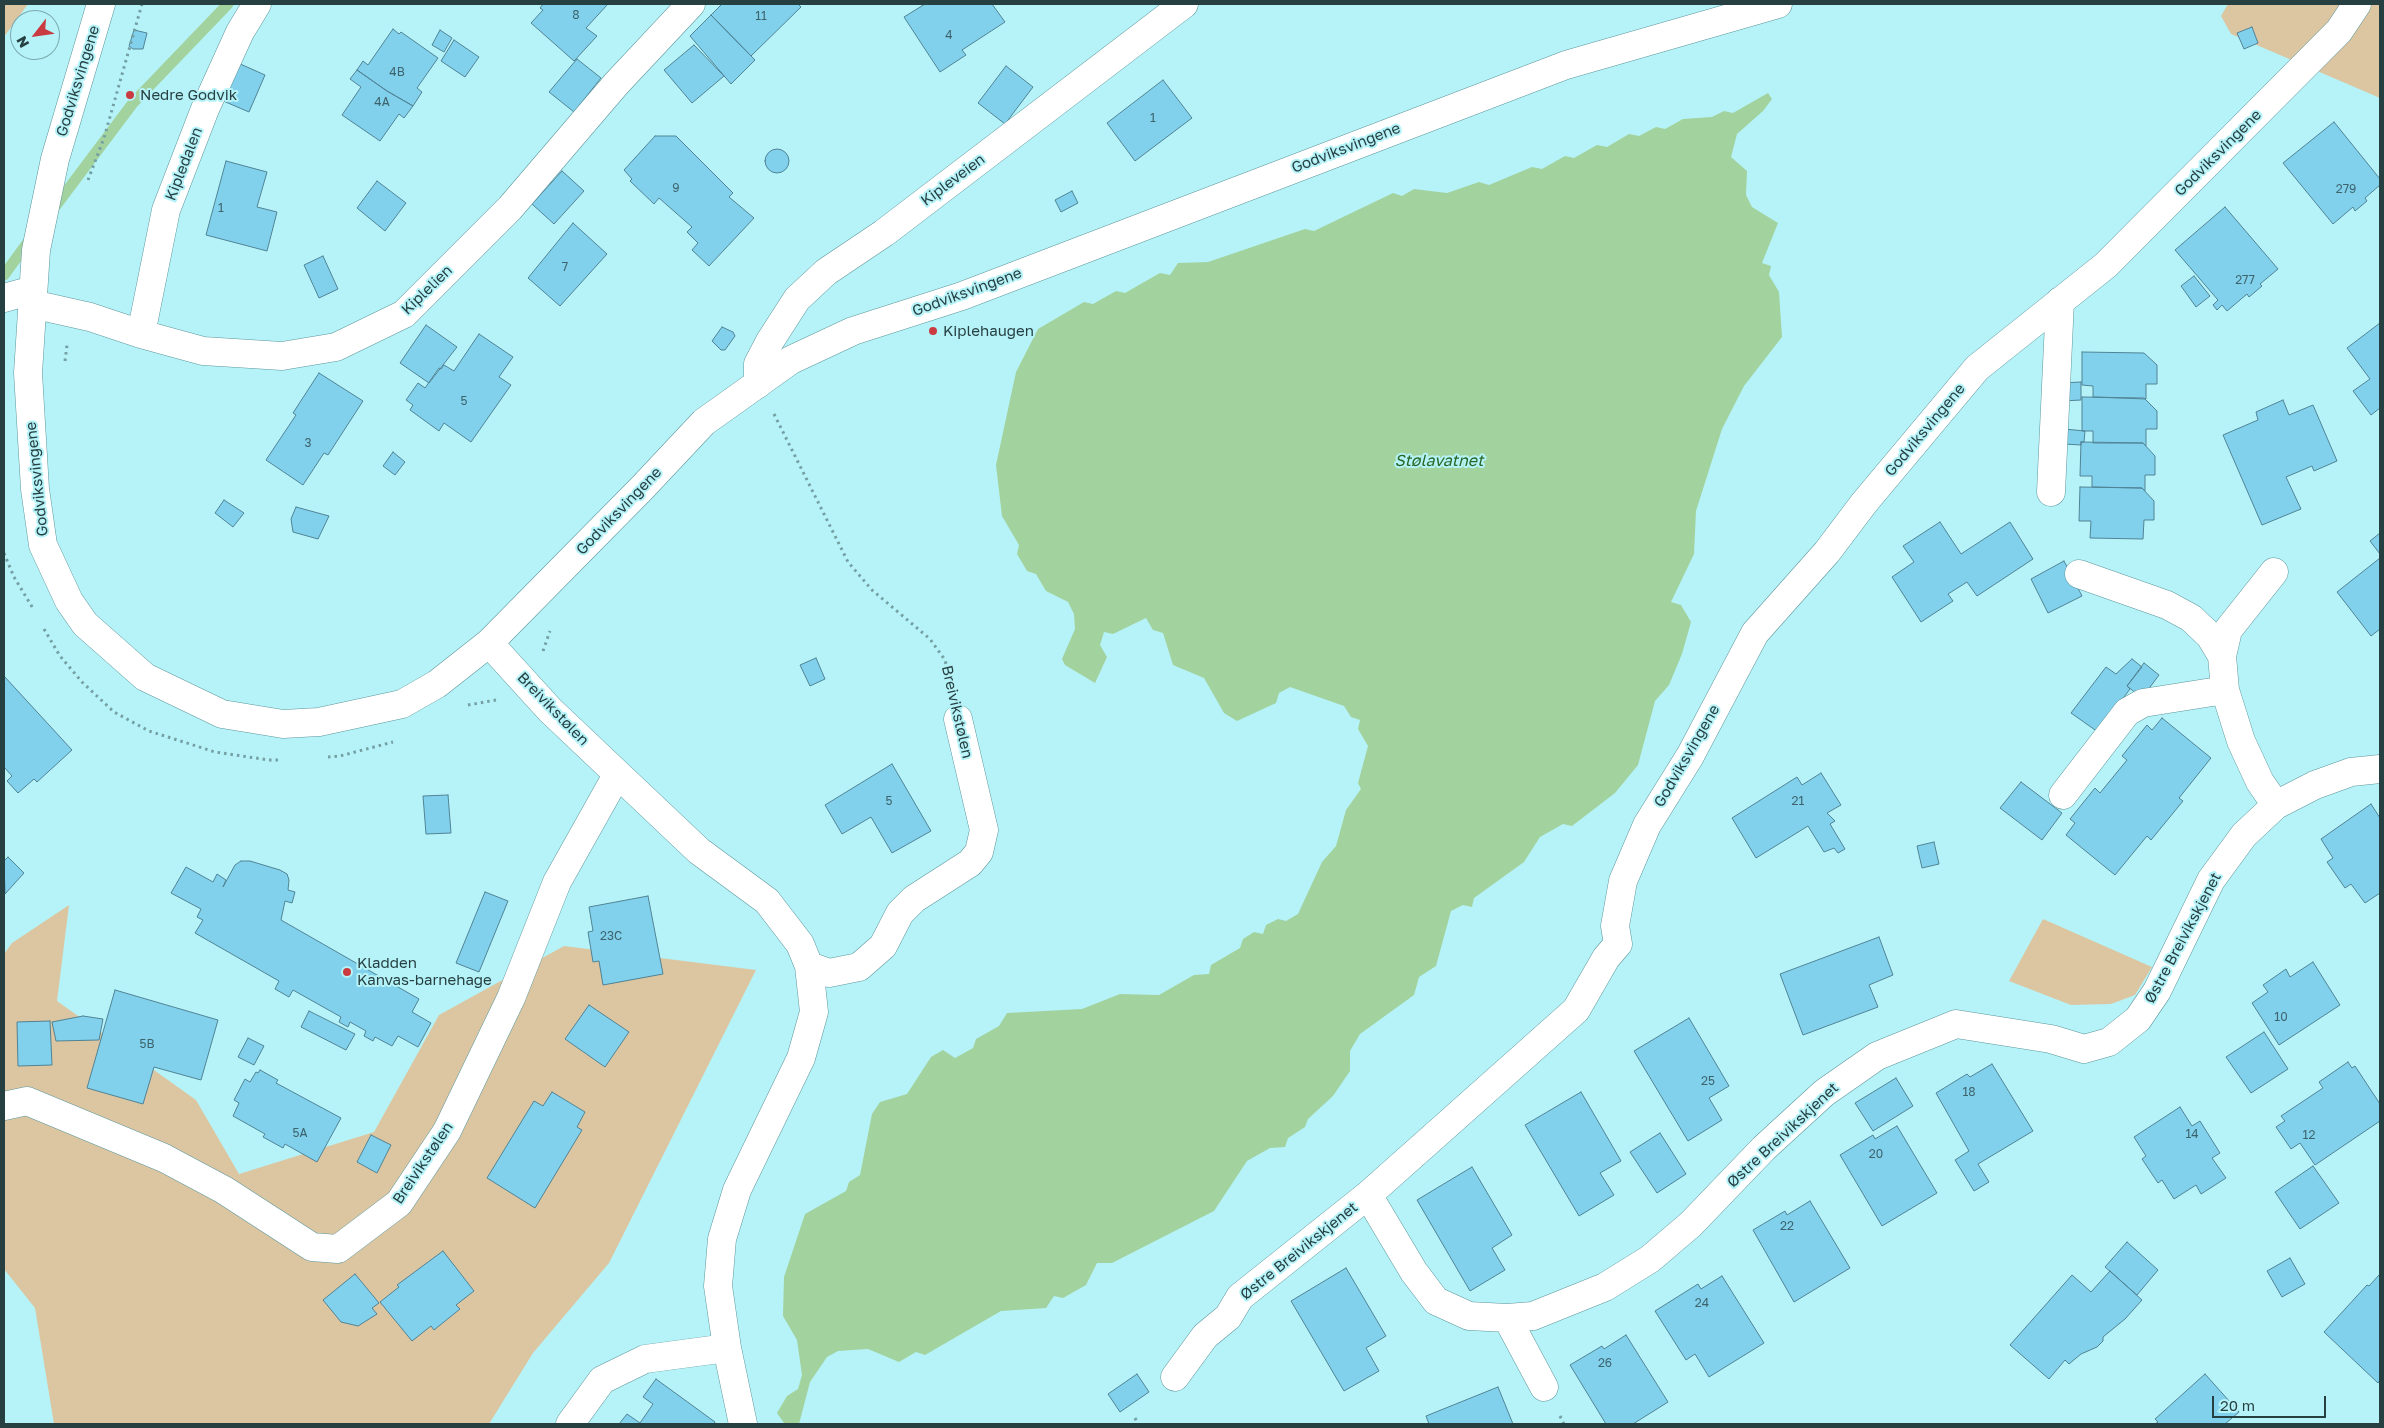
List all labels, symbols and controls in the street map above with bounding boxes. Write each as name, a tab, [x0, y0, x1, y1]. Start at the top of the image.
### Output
house number: 8	[572, 8, 580, 22]
house number: 11	[755, 9, 767, 23]
north arrow	[10, 10, 60, 60]
street label: Godviksvingene	[53, 23, 103, 139]
house number: 4	[945, 28, 953, 42]
text: N	[12, 33, 32, 51]
house number: 4B	[389, 65, 405, 79]
place label: Nedre Godvik	[140, 86, 237, 104]
marker: Nedre Godvik	[124, 89, 136, 101]
house number: 4A	[374, 95, 390, 109]
street label: Godviksvingene	[2171, 106, 2265, 200]
house number: 1	[1150, 111, 1156, 125]
street label: Godviksvingene	[1289, 119, 1403, 177]
street label: Kipledalen	[162, 125, 206, 203]
street label: Kipleveien	[917, 150, 989, 210]
house number: 9	[672, 181, 680, 195]
house number: 279	[2336, 182, 2356, 196]
house number: 1	[218, 201, 224, 215]
house number: 7	[562, 260, 568, 274]
street label: Kiplelien	[398, 261, 456, 319]
street label: Godviksvingene	[910, 264, 1024, 320]
house number: 277	[2235, 273, 2255, 287]
place label: Kiplehaugen	[943, 322, 1034, 340]
marker: Kiplehaugen	[927, 325, 939, 337]
street label: Godviksvingene	[1881, 380, 1969, 480]
house number: 5	[461, 394, 467, 408]
street label: Godviksvingene	[22, 421, 52, 537]
house number: 3	[304, 436, 312, 450]
water label: Stølavatnet	[1394, 451, 1484, 471]
street label: Godviksvingene	[573, 463, 665, 559]
street label: Breivikstølen	[938, 664, 976, 760]
street label: Breivikstølen	[514, 669, 592, 749]
street label: Godviksvingene	[1650, 702, 1724, 810]
house number: 5	[886, 794, 892, 808]
house number: 21	[1792, 794, 1804, 808]
street label: Østre Breivikskjenet	[2141, 869, 2225, 1007]
house number: 23C	[600, 929, 622, 943]
place label: Kladden Kanvas-barnehage	[357, 954, 492, 989]
marker: Kladden Kanvas-barnehage	[341, 966, 353, 978]
house number: 10	[2274, 1010, 2288, 1024]
house number: 5B	[140, 1037, 154, 1051]
house number: 25	[1701, 1074, 1715, 1088]
street label: Østre Breivikskjenet	[1724, 1079, 1842, 1191]
house number: 18	[1962, 1085, 1976, 1099]
street label: Breivikstølen	[389, 1119, 457, 1207]
house number: 5A	[293, 1126, 307, 1140]
house number: 14	[2185, 1127, 2199, 1141]
house number: 12	[2303, 1128, 2315, 1142]
house number: 20	[1869, 1147, 1883, 1161]
street label: Østre Breivikskjenet	[1237, 1198, 1361, 1304]
house number: 22	[1780, 1219, 1794, 1233]
house number: 24	[1695, 1296, 1709, 1310]
house number: 26	[1598, 1356, 1612, 1370]
scale bar	[2214, 1386, 2328, 1418]
text: 20 m	[2220, 1396, 2255, 1414]

